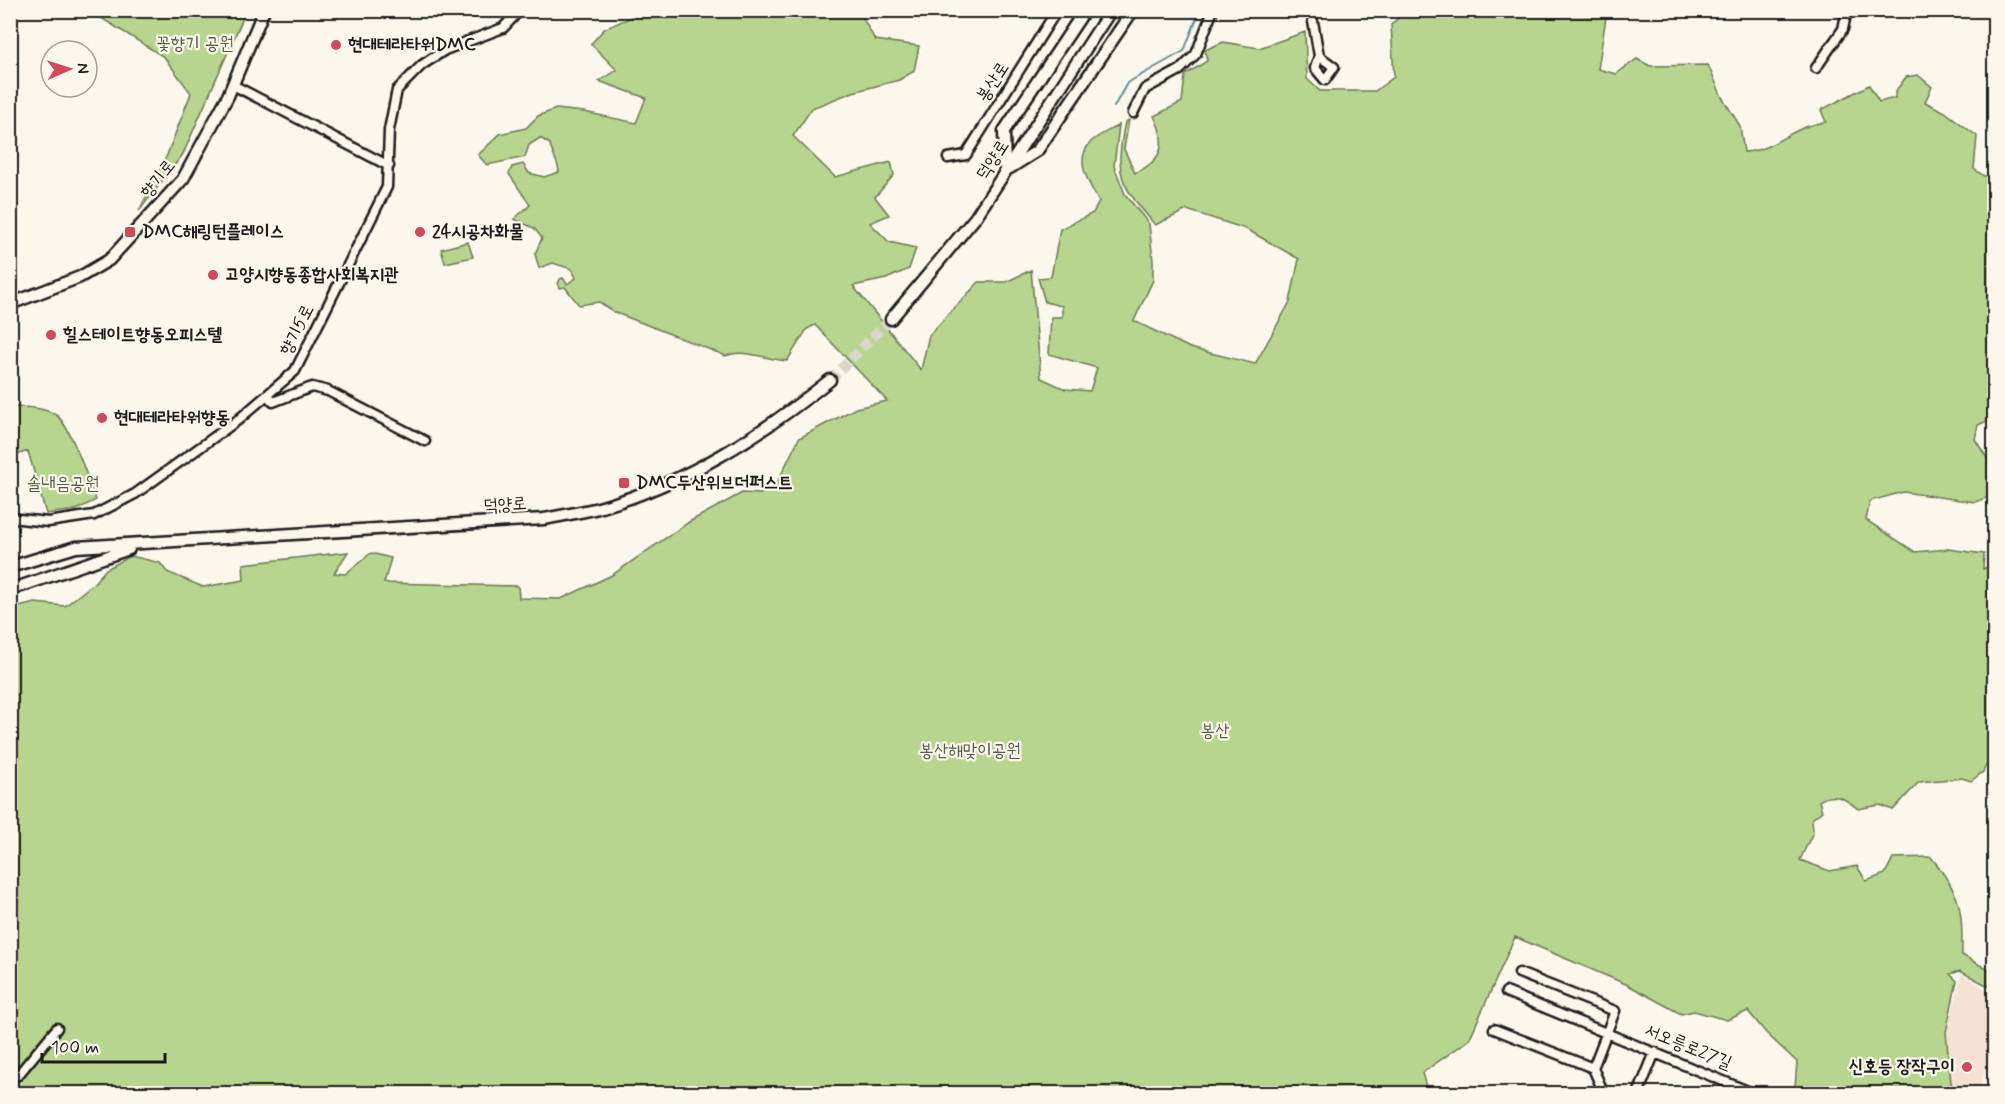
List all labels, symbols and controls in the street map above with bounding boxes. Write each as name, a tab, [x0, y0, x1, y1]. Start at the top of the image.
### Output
park label: 꽃향기 공원	[156, 32, 234, 56]
place label: 현대테라타워DMC	[348, 33, 476, 57]
marker: 현대테라타워DMC	[329, 38, 343, 52]
north arrow	[39, 39, 99, 99]
street label: 봉산로	[971, 57, 1015, 107]
text: N	[72, 62, 93, 74]
street label: 덕양로	[971, 135, 1015, 185]
street label: 향기로	[135, 155, 181, 203]
place label: DMC해링턴플레이스	[142, 220, 284, 244]
place label: 24시공차화물	[432, 220, 524, 244]
marker: DMC해링턴플레이스	[123, 225, 137, 239]
marker: 24시공차화물	[413, 225, 427, 239]
place label: 고양시향동종합사회복지관	[225, 263, 399, 287]
marker: 고양시향동종합사회복지관	[206, 268, 220, 282]
street label: 향기5로	[274, 300, 320, 360]
place label: 힐스테이트향동오피스텔	[63, 323, 223, 347]
marker: 힐스테이트향동오피스텔	[44, 328, 58, 342]
place label: 현대테라타워향동	[114, 406, 230, 430]
marker: 현대테라타워향동	[95, 411, 109, 425]
place label: DMC두산위브더퍼스트	[636, 471, 793, 495]
park label: 솔내음공원	[27, 472, 99, 496]
marker: DMC두산위브더퍼스트	[617, 476, 631, 490]
street label: 덕양로	[482, 492, 528, 518]
park label: 봉산	[1201, 719, 1230, 743]
park label: 봉산해맞이공원	[919, 739, 1021, 763]
street label: 서오릉로27길	[1641, 1019, 1736, 1076]
scale bar	[42, 1026, 165, 1064]
text: 100 m	[51, 1036, 99, 1060]
place label: 신호등 장작구이	[1849, 1055, 1955, 1079]
marker: 신호등 장작구이	[1960, 1060, 1974, 1074]

